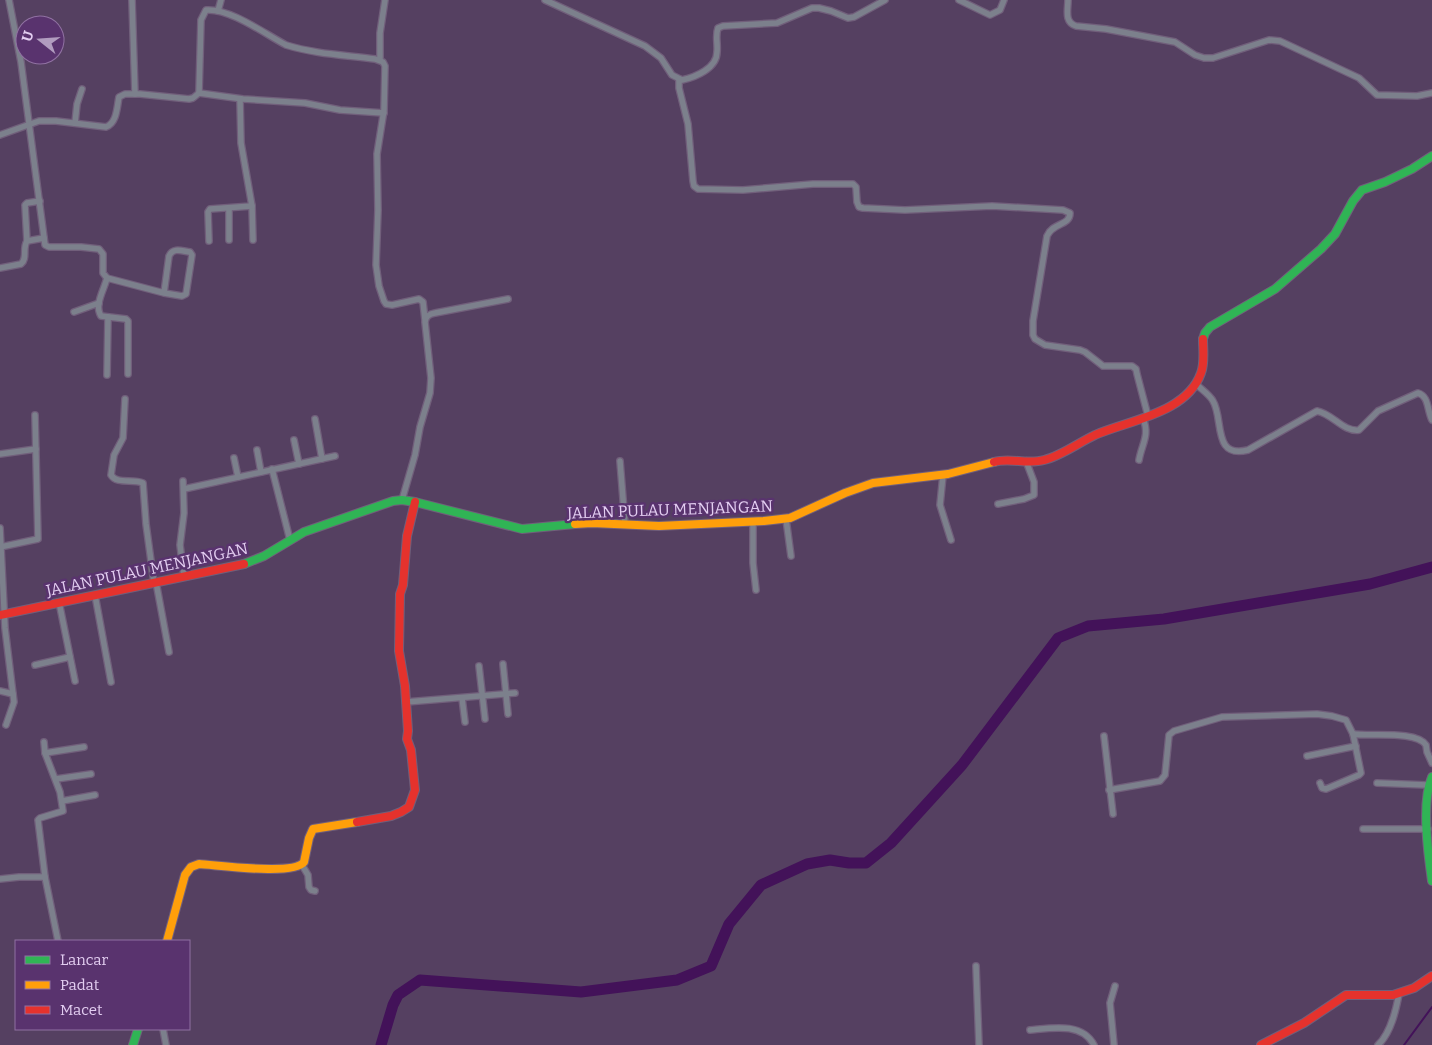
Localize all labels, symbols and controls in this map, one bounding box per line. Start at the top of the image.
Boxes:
north arrow [15,15,65,65]
text: U [18,28,38,44]
street label: JALAN PULAU MENJANGAN [566,496,774,523]
street label: JALAN PULAU MENJANGAN [43,539,250,600]
legend [15,940,190,1030]
text: Lancar [60,951,108,969]
text: Padat [60,976,100,994]
text: Macet [60,1001,103,1019]

